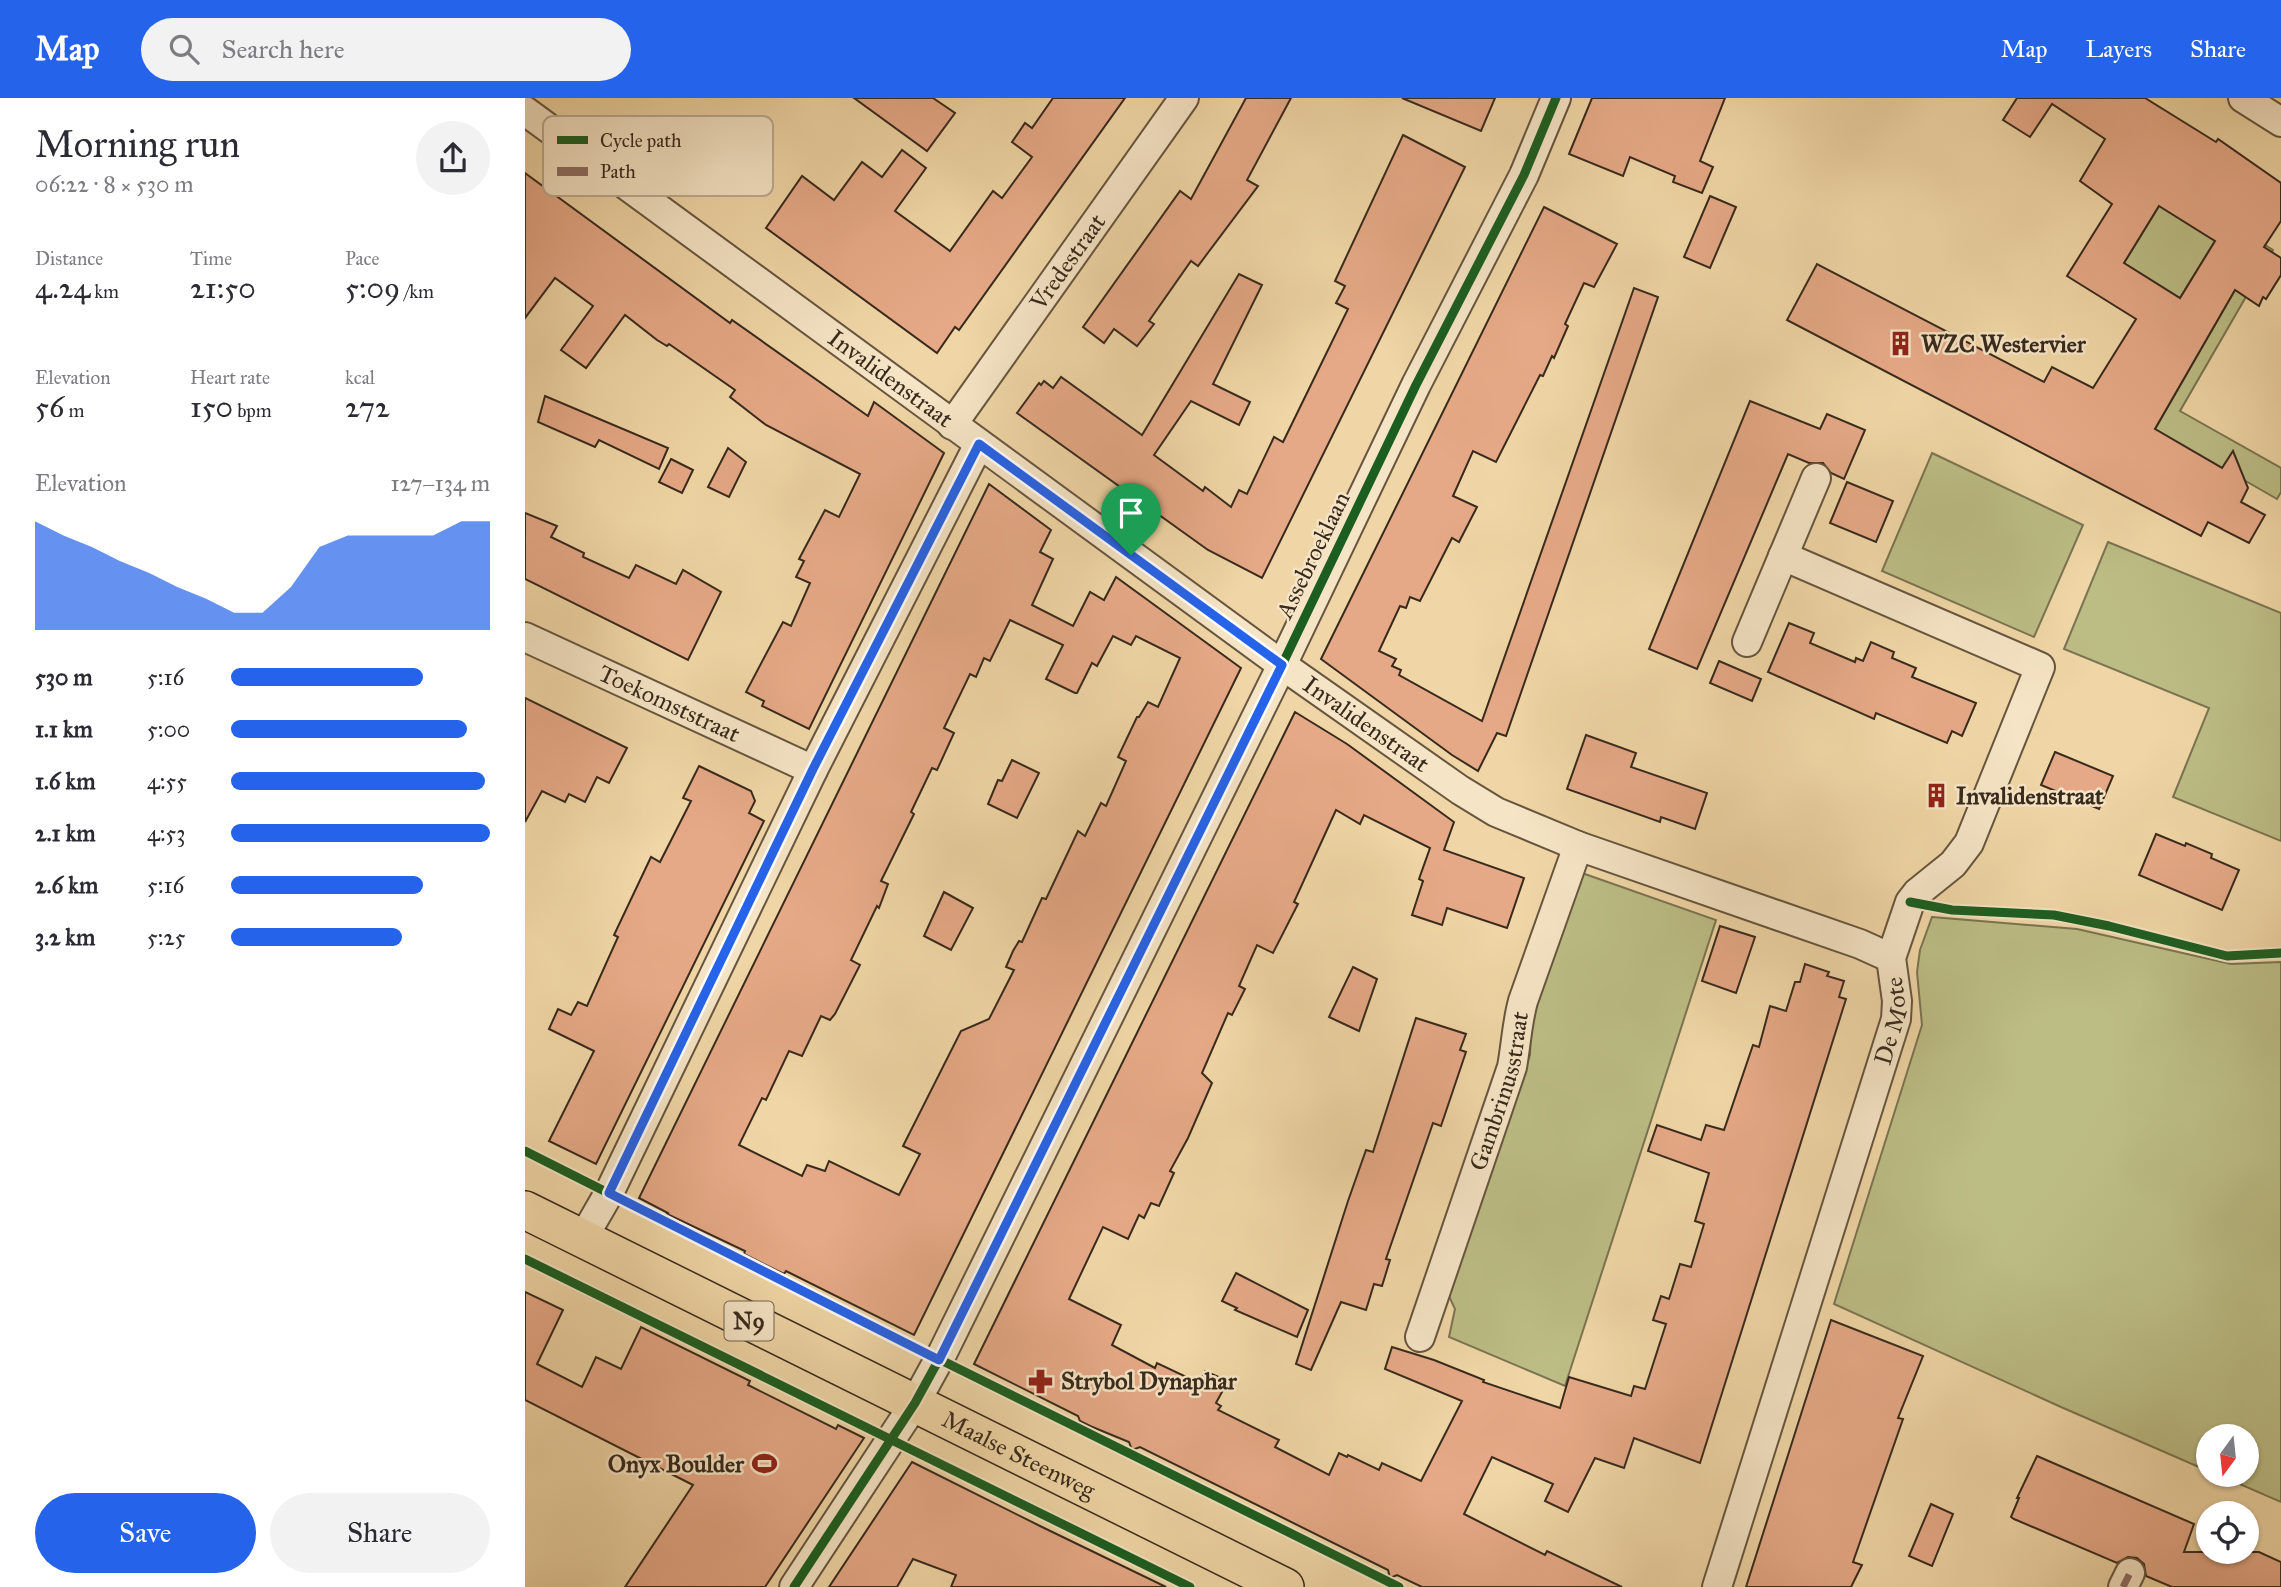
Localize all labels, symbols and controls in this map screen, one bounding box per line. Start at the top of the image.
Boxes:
search box [141,18,631,81]
text: Map [35,29,99,69]
icon: search [165,30,203,68]
text: Search here [221,33,345,65]
text: Map [2001,34,2048,64]
text: Layers [2086,34,2152,64]
text: Share [2190,34,2246,64]
legend [543,116,773,196]
text: Morning run [35,121,240,167]
button: share [416,121,490,195]
text: Cycle path [600,129,682,152]
text: Path [600,160,636,183]
text: 06:22 · 8 × 530 m [35,170,194,198]
street label: Vredestraat [1023,208,1112,317]
text: Distance [35,247,103,270]
text: Time [190,247,232,270]
text: Pace [345,247,379,270]
text: 4.24 [35,270,90,306]
text: 21:50 [190,270,256,306]
text: 5:09 [345,270,400,306]
text: km [90,280,119,303]
text: /km [400,280,434,303]
street label: Invalidenstraat [822,323,959,435]
place label: WZC Westervier [1921,329,2087,359]
building icon: WZC Westervier [1887,330,1915,358]
text: Elevation [35,366,110,389]
text: Heart rate [190,366,270,389]
text: kcal [345,366,375,389]
text: 56 [35,389,64,425]
text: 150 [190,389,233,425]
text: 272 [345,389,390,425]
text: m [64,399,84,422]
text: bpm [233,399,272,422]
text: Elevation [35,469,126,497]
text: 127–134 m [390,469,490,497]
pin [1101,483,1161,555]
street label: Assebroeklaan [1269,487,1357,624]
icon: arrive [1112,494,1150,532]
street label: Toekomststraat [594,658,745,749]
text: 530 m [35,663,93,691]
text: 5:16 [147,663,184,691]
street label: Invalidenstraat [1297,669,1436,779]
text: 1.1 km [35,715,93,743]
text: 5:00 [147,715,190,743]
text: 1.6 km [35,767,96,795]
text: 4:55 [147,767,187,795]
place label: Invalidenstraat [1956,781,2104,811]
building icon: Invalidenstraat [1922,782,1950,810]
text: 2.1 km [35,819,96,847]
text: 4:53 [147,819,186,847]
text: 2.6 km [35,871,98,899]
text: 5:16 [147,871,184,899]
text: 3.2 km [35,923,95,951]
text: 5:25 [147,923,185,951]
street label: De Mote [1868,975,1914,1069]
street label: Gambrinusstraat [1463,1008,1535,1174]
road number: N9 [725,1302,773,1340]
place label: Strybol Dynaphar [1061,1366,1238,1396]
pharmacy icon: Strybol Dynaphar [1027,1367,1055,1395]
street label: Maalse Steenweg [937,1404,1101,1506]
north arrow [2196,1424,2259,1488]
map controls [2196,1424,2259,1564]
place label: Onyx Boulder [608,1449,745,1479]
sports icon: Onyx Boulder [750,1450,778,1478]
button: Save [35,1493,256,1573]
button: Share [270,1493,490,1573]
button: locate [2196,1501,2259,1564]

